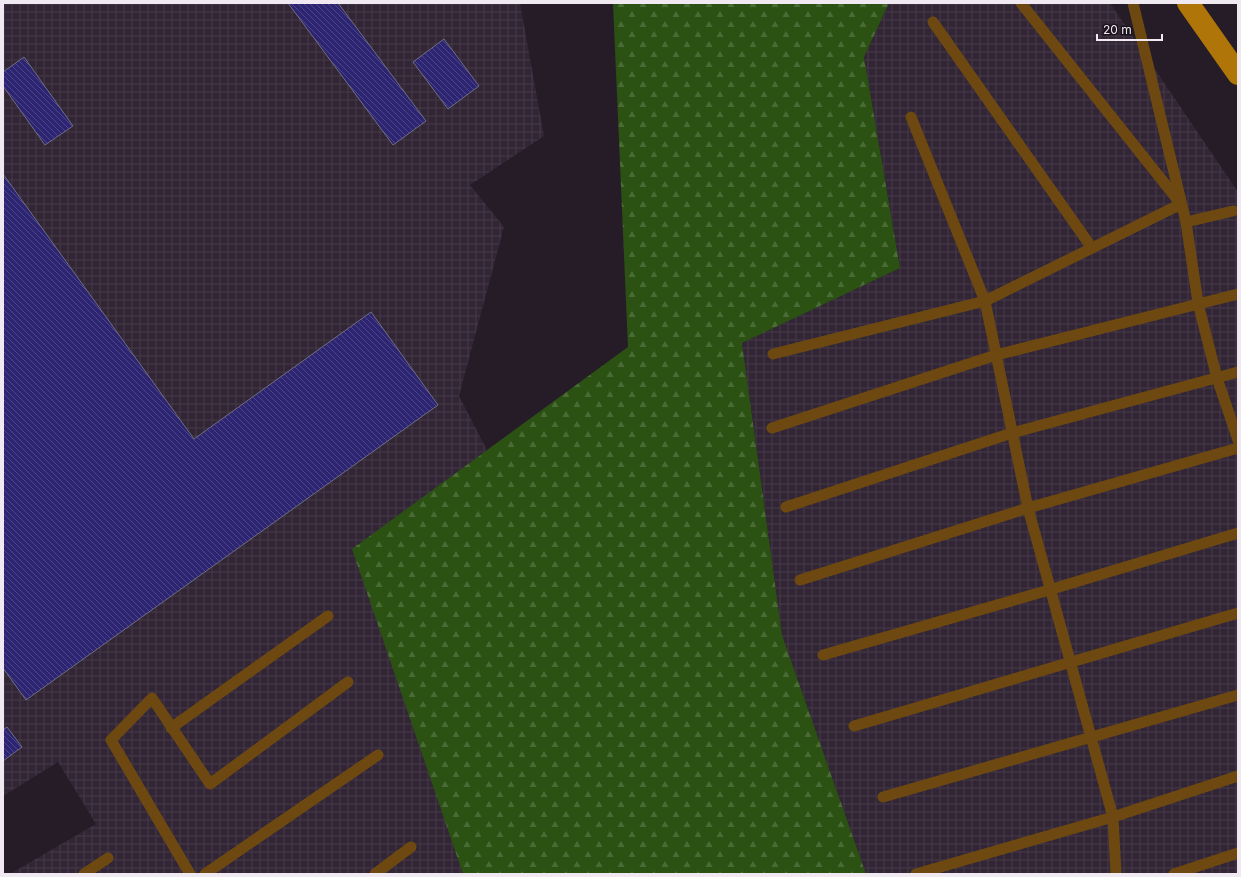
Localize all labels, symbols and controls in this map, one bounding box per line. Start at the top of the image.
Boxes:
scale bar [1097,16,1162,42]
text: 20 m [1103,22,1132,37]

